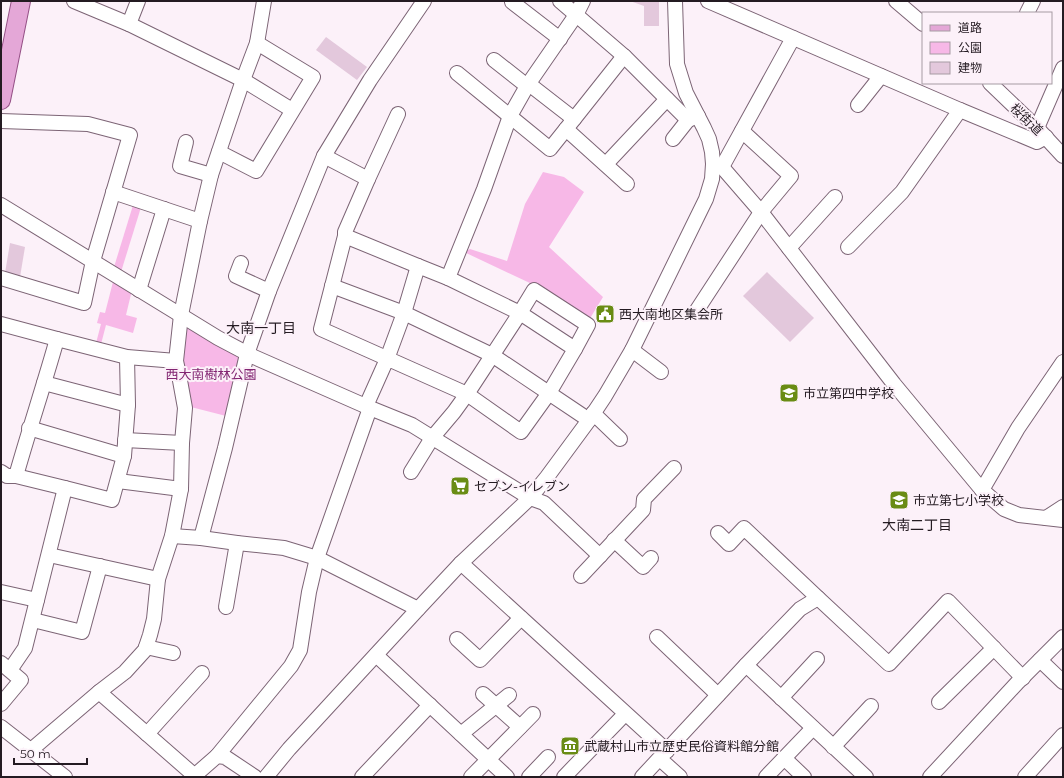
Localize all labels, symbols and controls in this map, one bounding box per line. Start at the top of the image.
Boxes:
legend [922,12,1052,84]
text: 道路 [958,20,982,35]
text: 公園 [958,40,982,55]
text: 建物 [958,60,982,75]
street label: 桜街道 [1007,100,1047,138]
public building icon: 西大南地区集会所 [594,303,616,325]
place label: 西大南地区集会所 [619,306,723,322]
district label: 大南一丁目 [226,319,296,337]
park label: 西大南樹林公園 [165,366,257,382]
school or university icon: 市立第四中学校 [778,382,800,404]
place label: 市立第四中学校 [803,385,894,401]
supermarket icon: セブン-イレブン [449,475,471,497]
place label: セブン-イレブン [474,478,570,494]
school or university icon: 市立第七小学校 [888,489,910,511]
place label: 市立第七小学校 [913,492,1004,508]
district label: 大南二丁目 [882,516,952,534]
museum icon: 武蔵村山市立歴史民俗資料館分館 [559,735,581,757]
place label: 武蔵村山市立歴史民俗資料館分館 [584,738,779,754]
scale bar [14,740,87,766]
text: 50 m [20,746,51,761]

